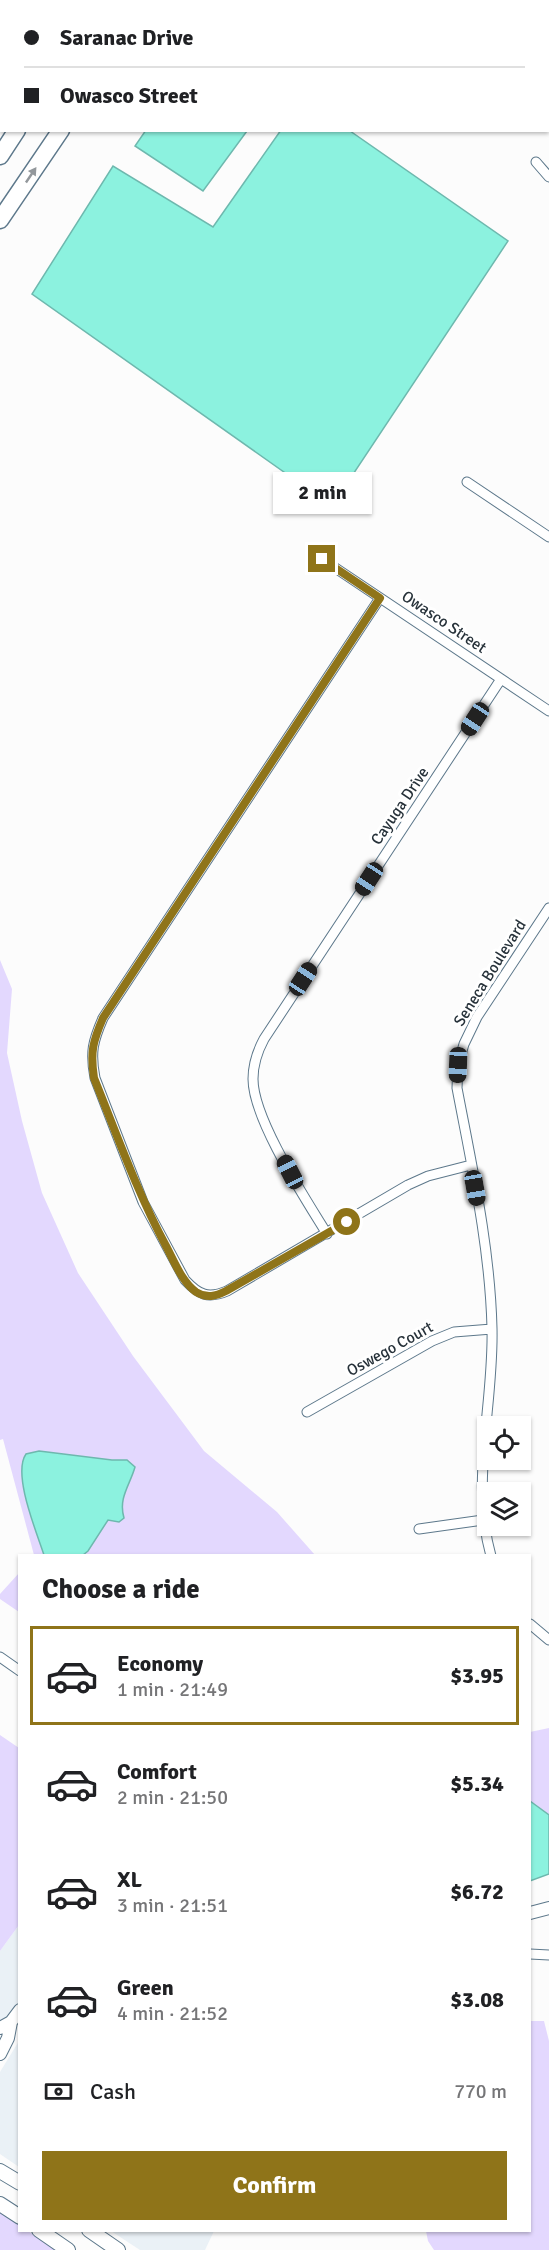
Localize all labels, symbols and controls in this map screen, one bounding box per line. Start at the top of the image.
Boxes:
text: Saranac Drive [60,24,193,51]
text: Owasco Street [60,82,198,109]
one-way arrow [25,167,36,183]
callout: 2 min [272,472,372,514]
text: 2 min [298,480,347,505]
route end [308,545,335,572]
street label: Owasco Street [398,586,491,658]
car [458,699,492,739]
street label: Cayuga Drive [367,763,433,849]
car [352,859,386,899]
street label: Seneca Boulevard [449,916,531,1030]
car [286,959,320,999]
car [448,1047,468,1083]
car [274,1152,306,1192]
car [463,1169,487,1207]
route start [333,1208,360,1235]
street label: Oswego Court [343,1317,437,1381]
map controls [477,1416,531,1536]
button: locate [477,1416,531,1470]
button: layers [477,1482,531,1536]
text: Choose a ride [42,1573,200,1606]
icon: car [45,1649,99,1703]
text: Economy [117,1650,203,1677]
text: $3.95 [450,1662,504,1689]
text: 1 min · 21:49 [117,1677,228,1702]
icon: car [45,1757,99,1811]
text: Comfort [117,1758,197,1785]
text: $5.34 [450,1770,504,1797]
text: 2 min · 21:50 [117,1785,228,1810]
icon: car [45,1865,99,1919]
text: XL [117,1866,142,1893]
text: $6.72 [450,1878,504,1905]
text: 3 min · 21:51 [117,1893,228,1918]
icon: car [45,1973,99,2027]
text: Green [117,1974,174,2001]
text: $3.08 [450,1986,504,2013]
text: 4 min · 21:52 [117,2001,228,2026]
icon: cash [42,2075,75,2108]
text: Cash [90,2078,136,2105]
text: 770 m [454,2079,507,2104]
button: Confirm [42,2151,507,2220]

